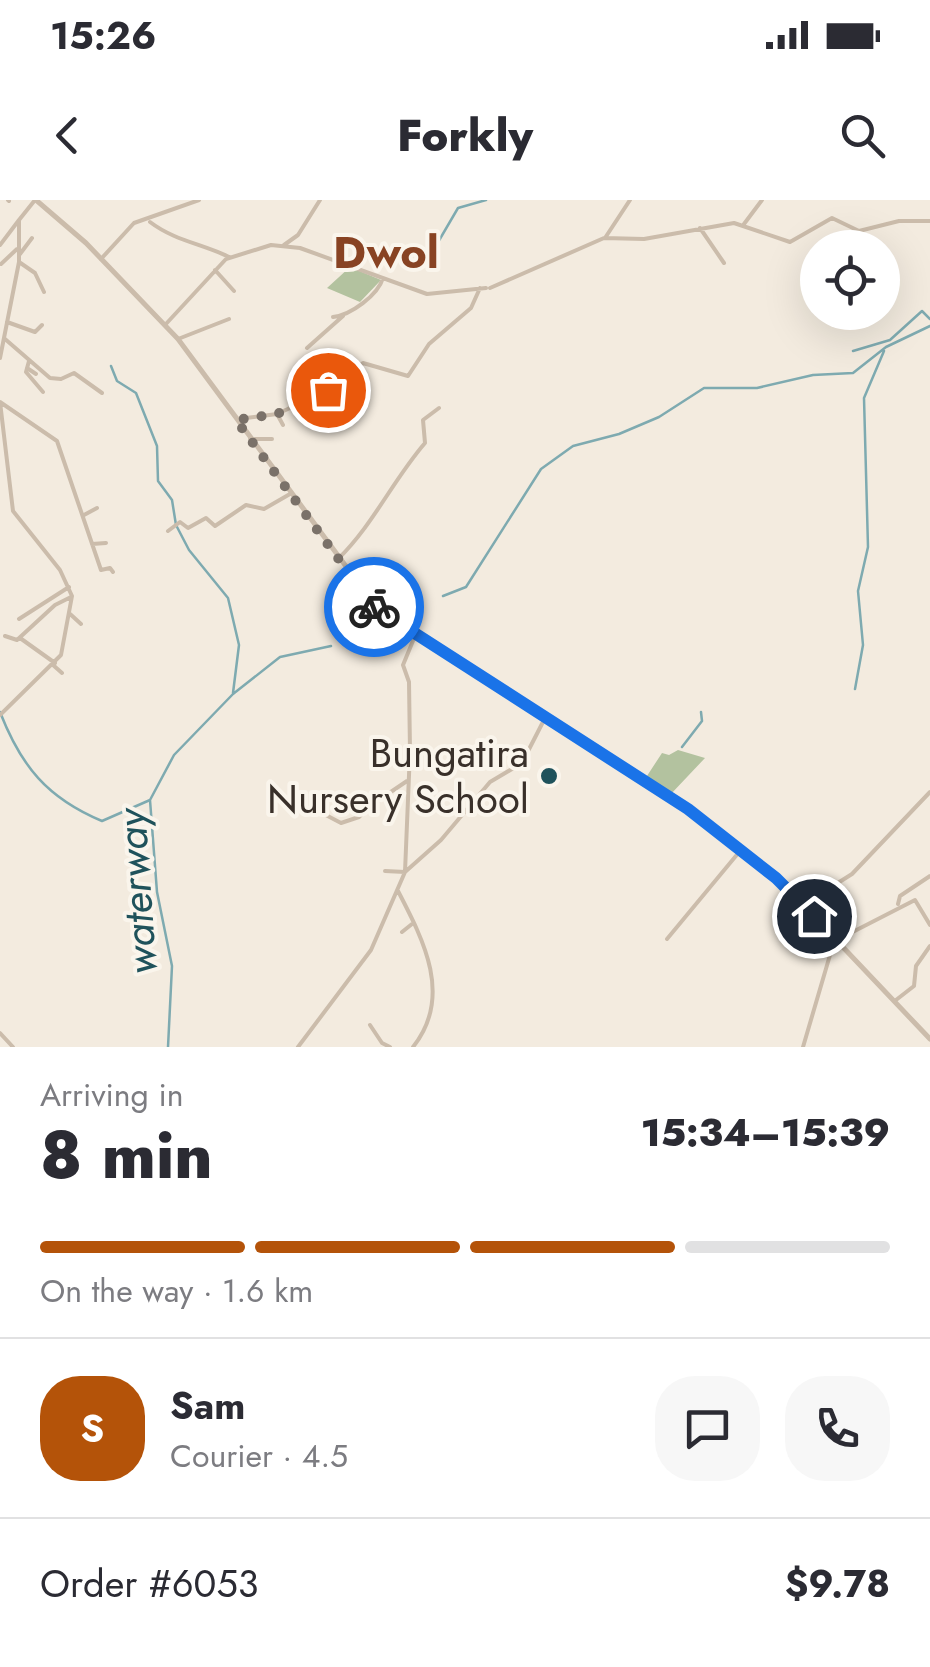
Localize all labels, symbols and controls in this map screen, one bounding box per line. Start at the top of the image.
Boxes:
text: 15:26 [50,8,156,63]
text: Forkly [397,103,533,168]
icon: back [40,108,95,163]
icon: search [835,108,890,163]
district label: Dwol [333,220,439,285]
map controls [800,230,900,330]
button: locate [800,230,900,330]
pin [286,348,371,433]
icon: bag [301,363,356,418]
courier [324,557,424,657]
icon: bike [347,580,402,635]
place label: Bungatira Nursery School [267,724,529,828]
marker: Bungatira Nursery School [538,765,560,787]
water label: waterway [100,804,173,977]
pin [772,874,857,959]
icon: home [787,889,842,944]
text: Arriving in [40,1072,184,1118]
text: 15:34–15:39 [641,1105,890,1160]
text: 8 min [40,1108,213,1202]
text: On the way · 1.6 km [40,1268,313,1314]
button: chat [655,1376,760,1481]
button: phone [785,1376,890,1481]
text: Sam [170,1378,245,1433]
text: S [81,1401,104,1456]
text: Courier · 4.5 [170,1433,348,1479]
text: Order #6053 [40,1556,259,1611]
text: $9.78 [785,1556,890,1611]

